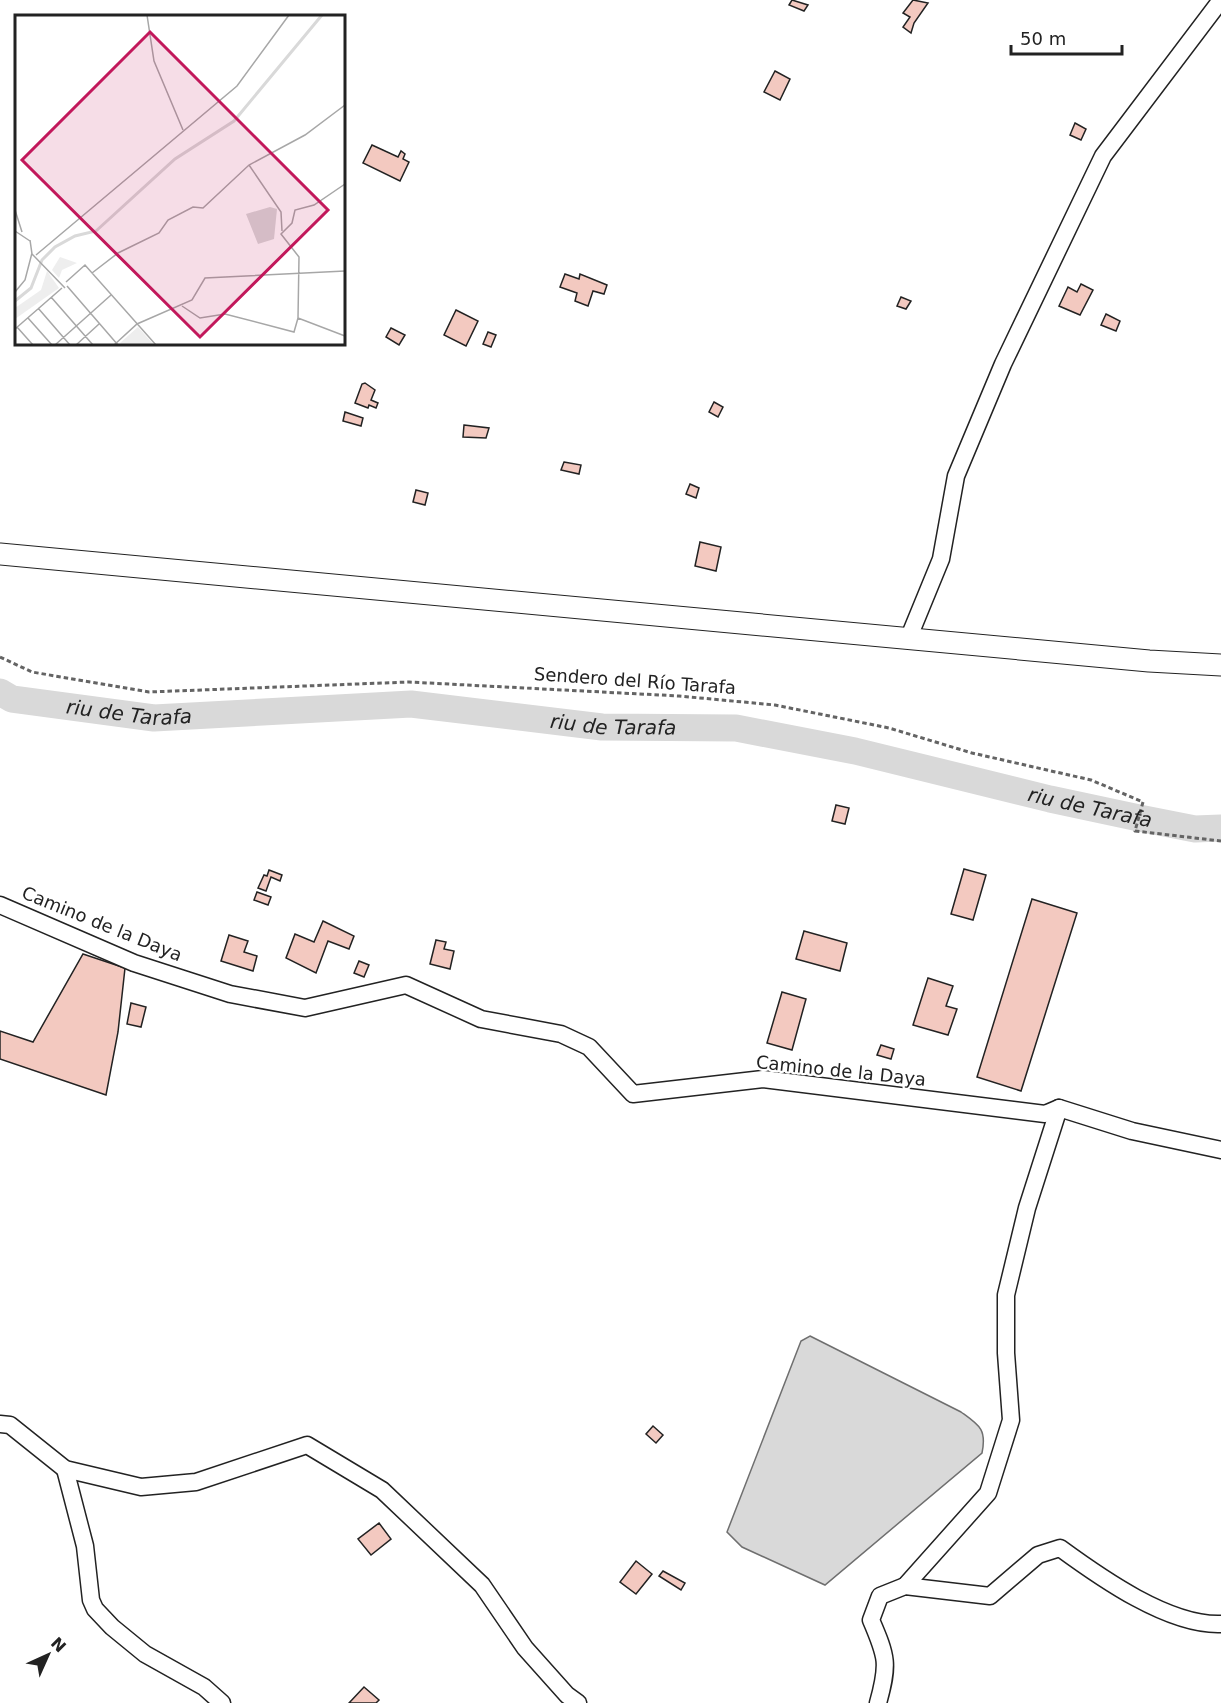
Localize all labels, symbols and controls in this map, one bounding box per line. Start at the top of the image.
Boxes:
inset map [15,15,345,345]
scale bar [1011,18,1122,56]
text: 50 m [1020,28,1066,49]
street label: Sendero del Río Tarafa [533,663,737,698]
water label: riu de Tarafa [65,694,193,730]
water label: riu de Tarafa [549,709,676,740]
water label: riu de Tarafa [1026,782,1154,832]
street label: Camino de la Daya [19,882,185,965]
street label: Camino de la Daya [755,1051,927,1090]
north arrow [18,1625,78,1685]
text: N [47,1633,70,1656]

